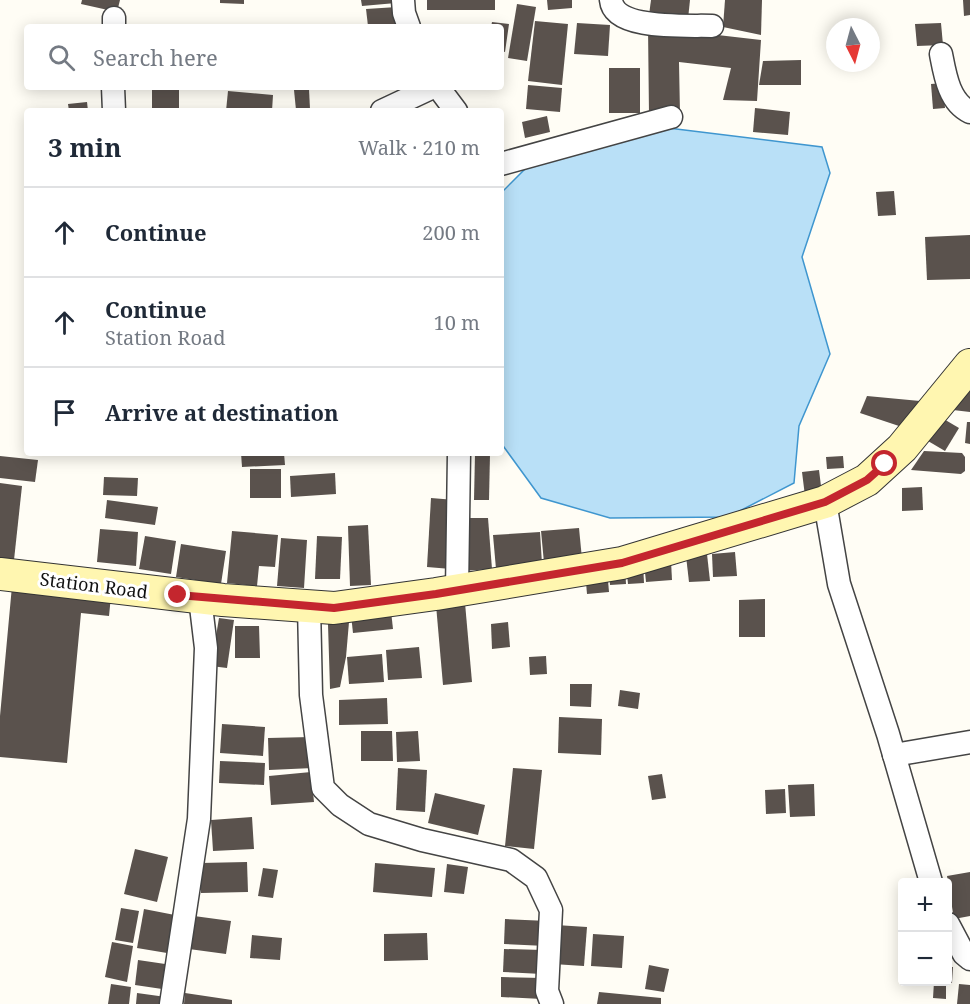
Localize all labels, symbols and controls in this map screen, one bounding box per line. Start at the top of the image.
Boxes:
north arrow [826,18,880,72]
search box [24,24,504,90]
icon: search [45,41,78,74]
text: Search here [93,42,218,72]
text: 3 min [48,129,122,165]
text: Walk · 210 m [358,134,480,161]
icon: ahead [48,216,81,249]
text: Continue [105,217,207,247]
text: 200 m [422,219,480,246]
text: Continue [105,294,207,324]
icon: ahead [48,306,81,339]
text: 10 m [434,309,480,336]
text: Station Road [105,324,225,351]
icon: arrive [48,396,81,429]
text: Arrive at destination [105,397,339,427]
route start [871,450,897,476]
street label: Station Road [39,566,149,604]
route end [164,581,190,607]
map controls [898,878,952,986]
button: + [898,878,952,932]
button: − [898,932,952,986]

